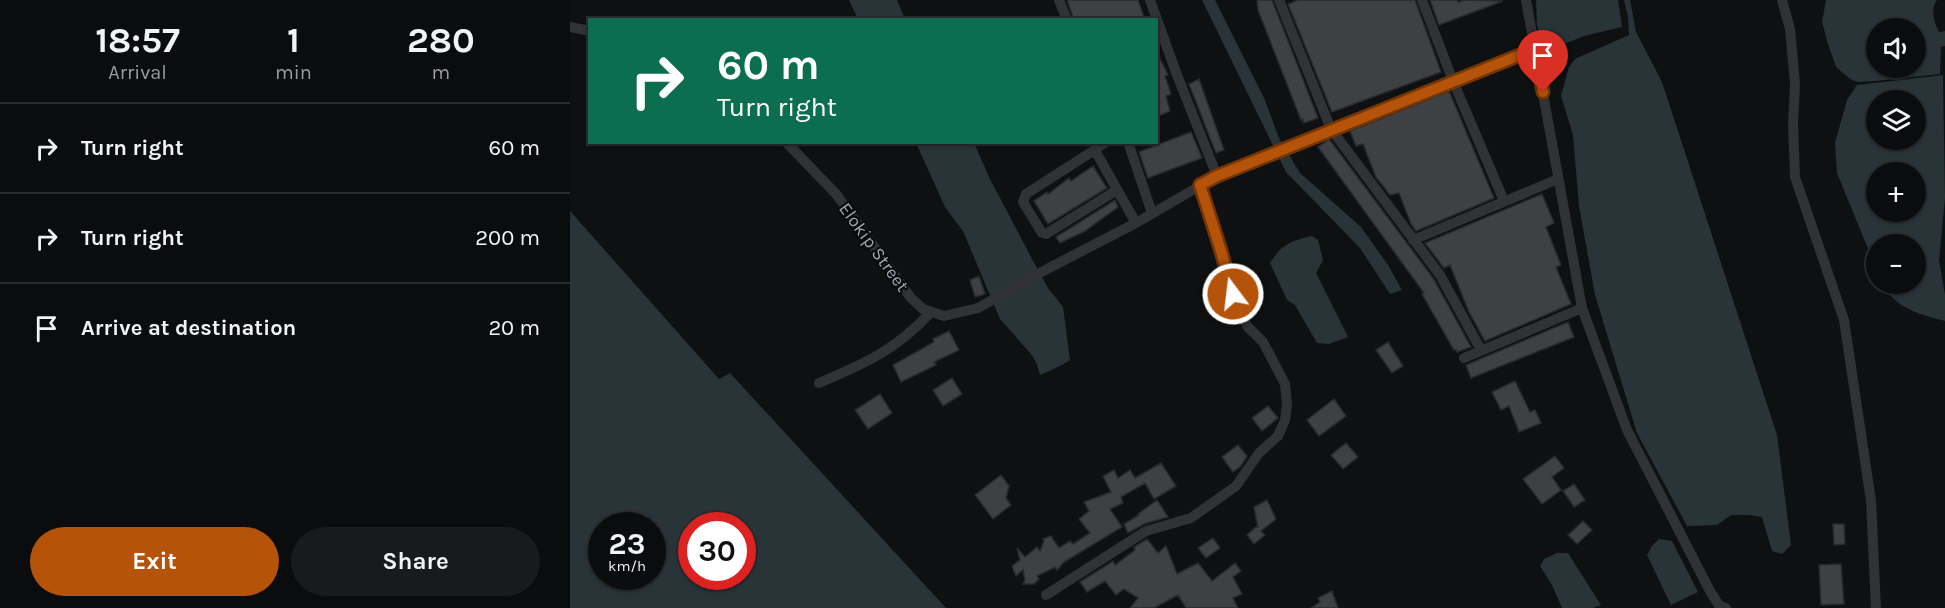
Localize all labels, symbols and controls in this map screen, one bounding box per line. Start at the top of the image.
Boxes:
map controls [1866,18,1926,294]
button: sound [1866,18,1926,78]
text: 18:57 [95,19,180,61]
text: 1 [287,19,300,61]
text: 280 [407,19,475,61]
pin [1517,30,1568,92]
icon: arrive [1526,39,1559,72]
text: 60 m [717,40,820,90]
icon: right [618,42,696,120]
text: Arrival [108,61,167,84]
text: min [275,61,312,84]
text: m [432,61,450,84]
button: layers [1866,90,1926,150]
text: Turn right [717,91,837,123]
icon: right [30,132,63,165]
text: Turn right [81,135,184,161]
text: 60 m [489,135,540,161]
button: + [1866,162,1926,222]
street label: Elokip Street [834,198,914,296]
icon: right [30,222,63,255]
text: Turn right [81,225,184,251]
text: 200 m [475,225,540,251]
button: − [1866,234,1926,294]
position arrow [1201,262,1265,326]
icon: arrive [30,312,63,345]
text: Arrive at destination [81,315,296,341]
text: 20 m [488,315,540,341]
speed limit sign: 30 [678,512,756,590]
text: 23 [609,526,645,562]
button: Exit [30,527,279,596]
button: Share [291,527,540,596]
text: km/h [608,557,646,575]

